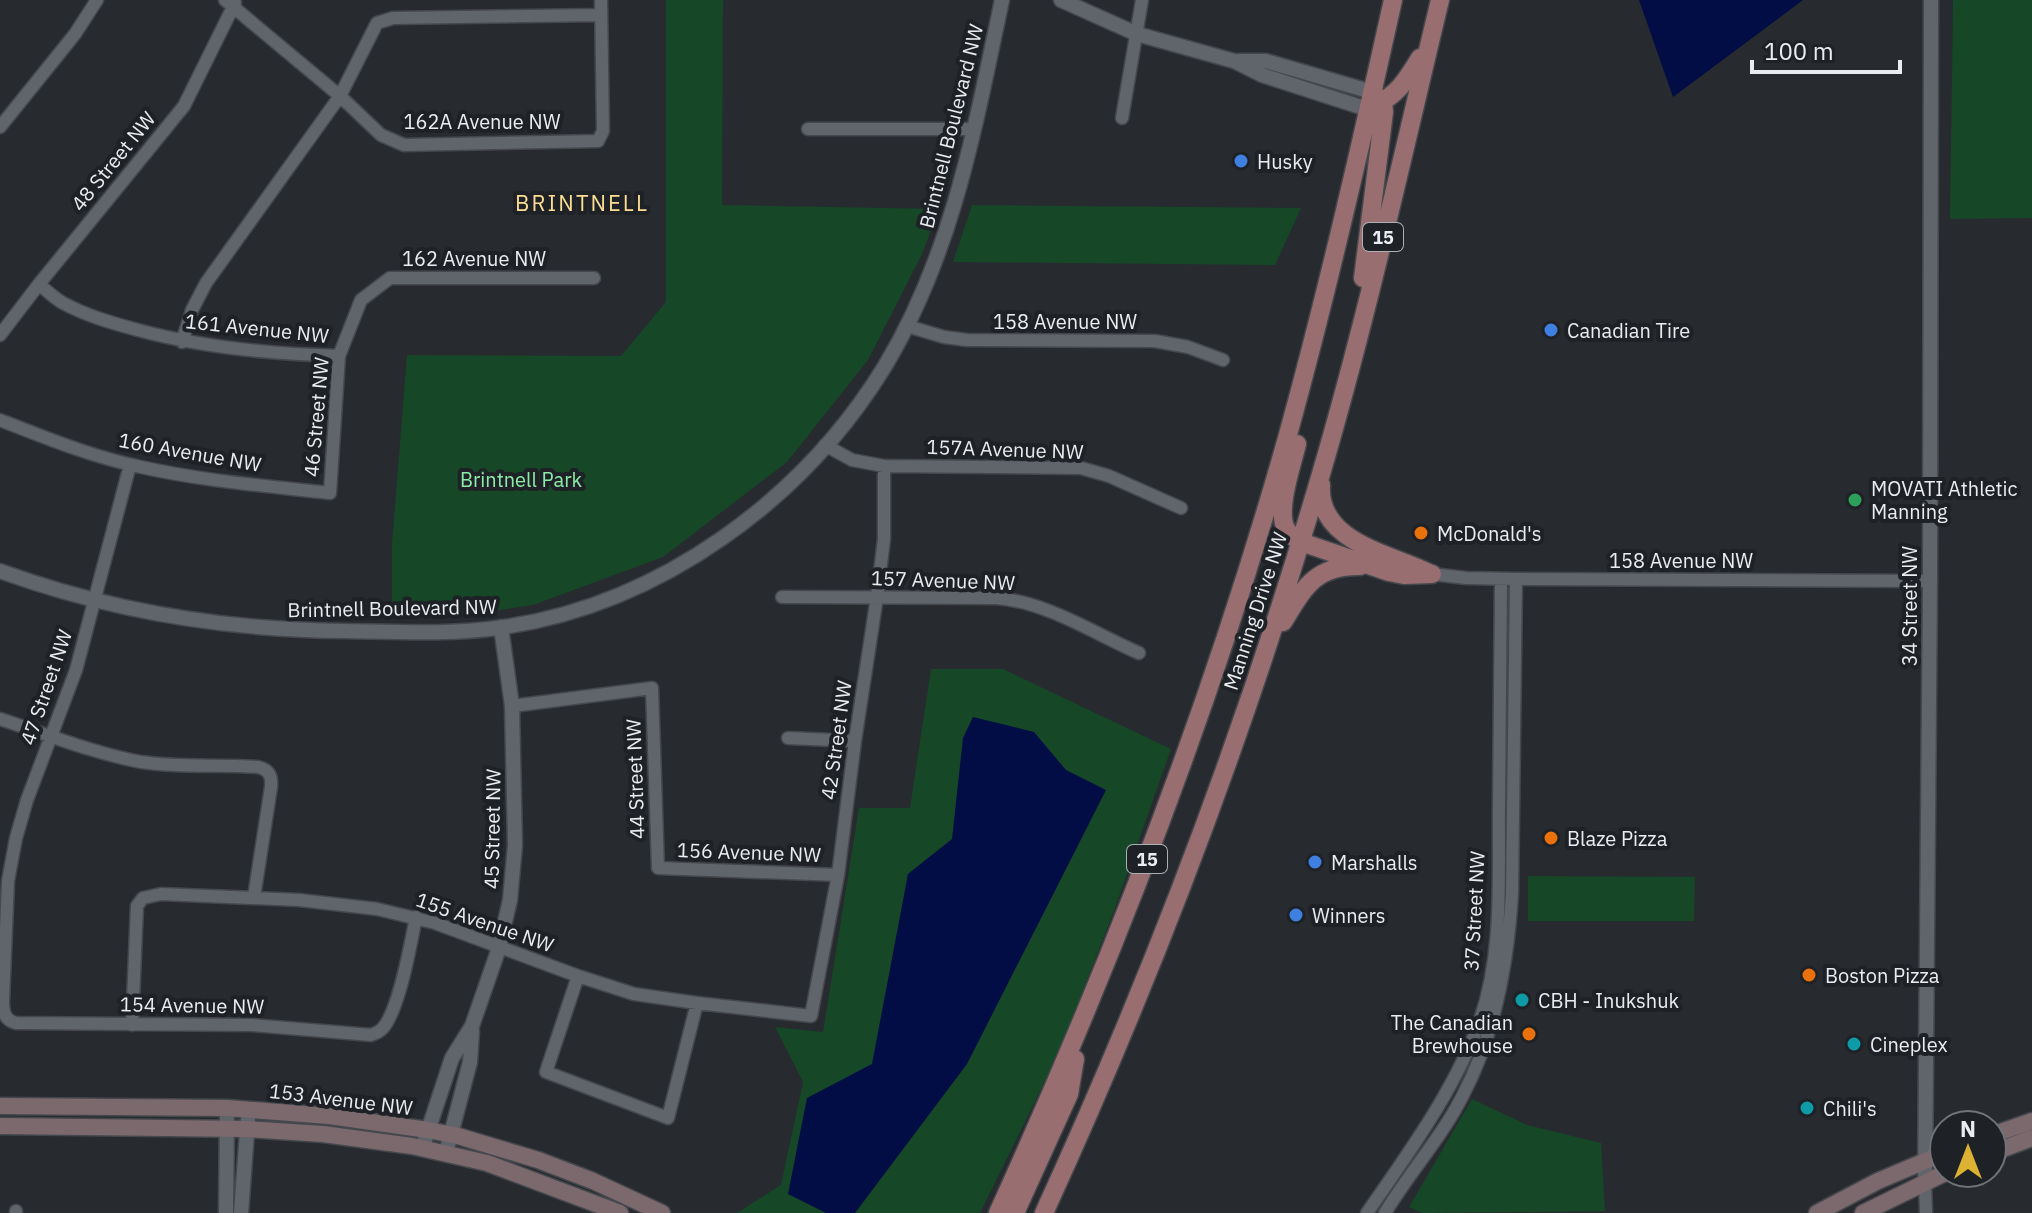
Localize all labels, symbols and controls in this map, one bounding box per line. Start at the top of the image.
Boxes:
street label: Brintnell Boulevard NW [913,21,989,231]
scale bar [1752,24,1900,74]
text: 100 m [1764,35,1834,67]
street label: 48 Street NW [65,106,161,216]
street label: 162A Avenue NW [404,108,561,135]
place label: Husky [1257,148,1313,175]
marker: Husky [1232,152,1250,170]
district label: BRINTNELL [515,188,649,217]
road number: 15 [1363,223,1403,251]
street label: 162 Avenue NW [402,245,546,272]
street label: 161 Avenue NW [184,307,330,349]
street label: 158 Avenue NW [993,308,1137,335]
place label: Canadian Tire [1567,317,1690,344]
marker: Canadian Tire [1542,321,1560,339]
street label: 46 Street NW [297,356,335,478]
street label: 160 Avenue NW [117,426,264,478]
street label: 157A Avenue NW [926,433,1084,465]
park label: Brintnell Park [460,466,583,493]
place label: MOVATI Athletic Manning [1871,475,2018,525]
marker: MOVATI Athletic Manning [1846,491,1864,509]
place label: McDonald's [1437,520,1542,547]
marker: McDonald's [1412,524,1430,542]
street label: Manning Drive NW [1217,528,1293,693]
street label: 34 Street NW [1896,546,1923,666]
street label: 158 Avenue NW [1609,547,1753,574]
street label: 157 Avenue NW [870,564,1016,596]
street label: Brintnell Boulevard NW [287,593,497,623]
street label: 47 Street NW [14,626,78,748]
street label: 42 Street NW [814,678,858,801]
street label: 44 Street NW [619,718,651,840]
street label: 45 Street NW [477,768,507,889]
place label: Blaze Pizza [1567,825,1668,852]
marker: Blaze Pizza [1542,829,1560,847]
street label: 156 Avenue NW [676,836,822,868]
road number: 15 [1127,845,1167,873]
place label: Marshalls [1331,849,1418,876]
street label: 37 Street NW [1457,850,1491,972]
marker: Marshalls [1306,853,1324,871]
street label: 155 Avenue NW [412,886,558,958]
place label: Winners [1312,902,1386,929]
marker: Winners [1287,906,1305,924]
place label: Boston Pizza [1825,962,1940,989]
marker: Boston Pizza [1800,966,1818,984]
place label: CBH - Inukshuk [1538,987,1680,1014]
street label: 154 Avenue NW [120,990,264,1020]
marker: CBH - Inukshuk [1513,991,1531,1009]
place label: The Canadian Brewhouse [1391,1009,1513,1059]
marker: The Canadian Brewhouse [1520,1025,1538,1043]
place label: Cineplex [1870,1031,1948,1058]
marker: Cineplex [1845,1035,1863,1053]
street label: 153 Avenue NW [268,1077,414,1121]
place label: Chili's [1823,1095,1877,1122]
marker: Chili's [1798,1099,1816,1117]
north arrow [1928,1109,2008,1189]
text: N [1960,1114,1976,1143]

